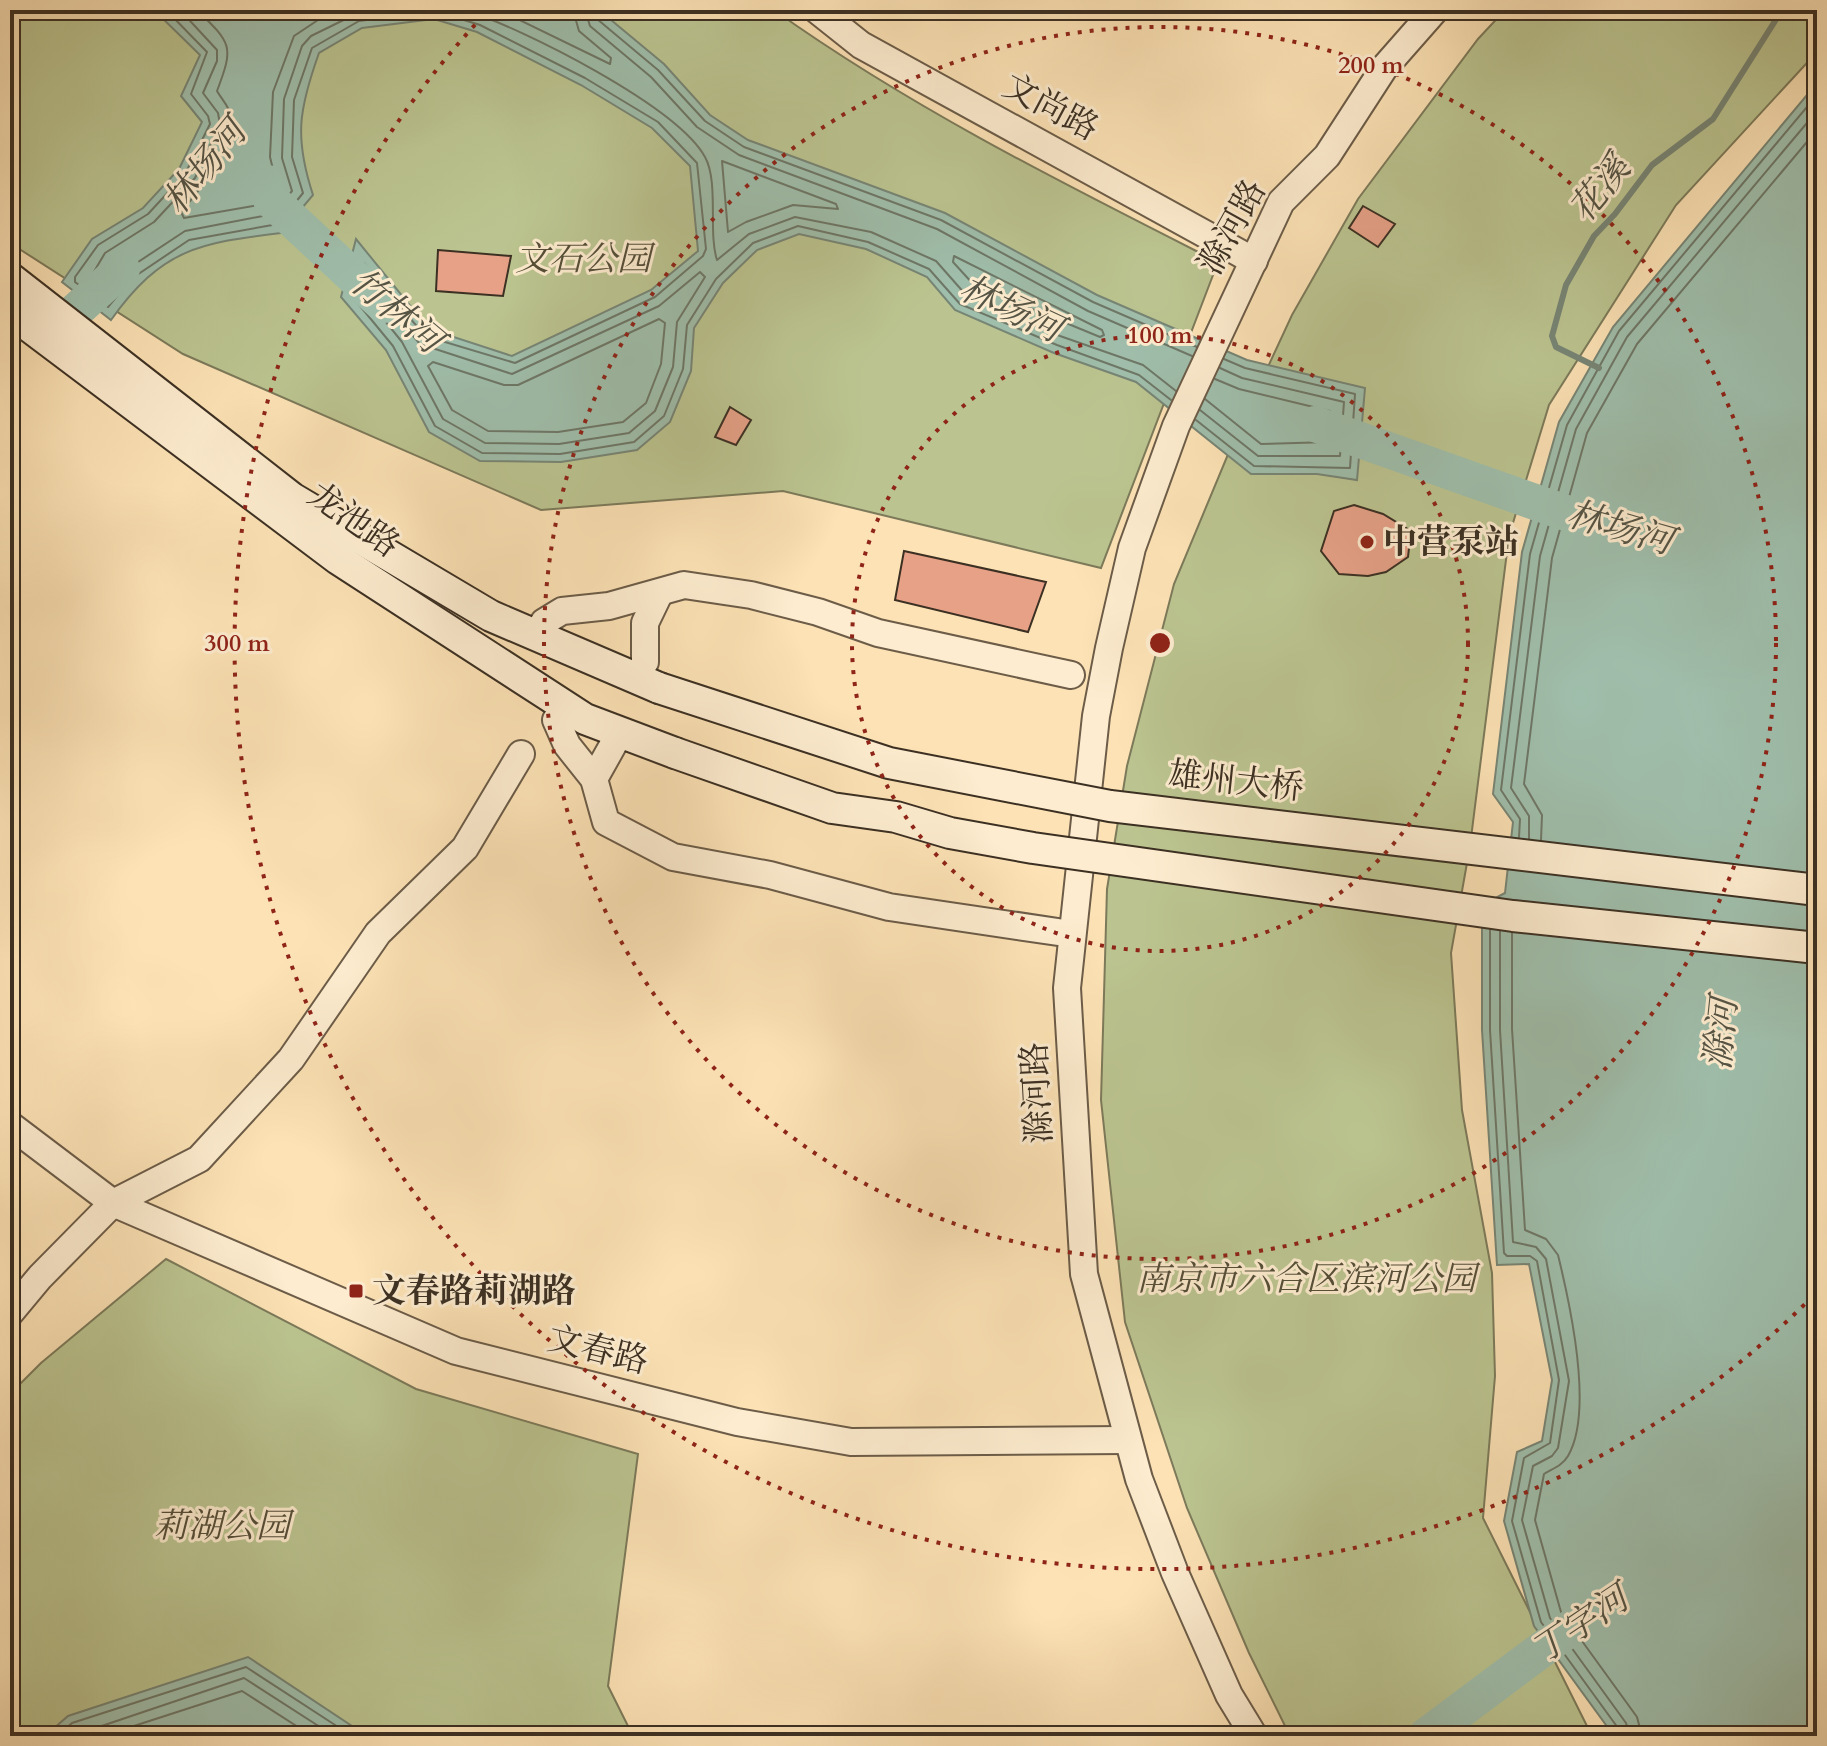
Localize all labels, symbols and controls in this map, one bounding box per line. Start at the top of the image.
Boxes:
text: 200 m [1338,49,1405,82]
street label: 文尚路 [995,63,1107,151]
water label: 林场河 [152,105,262,224]
water label: 花溪 [1558,143,1644,232]
street label: 滁河路 [1187,171,1277,283]
park label: 文石公园 [515,236,656,282]
water label: 竹林河 [339,258,458,368]
water label: 林场河 [952,264,1076,357]
text: 100 m [1127,319,1194,352]
street label: 龙池路 [299,472,409,568]
water label: 林场河 [1561,490,1684,568]
place label: 中营泵站 [1383,519,1519,565]
marker: 中营泵站 [1358,533,1376,551]
text: 300 m [204,627,271,660]
centre of rings [1146,629,1174,657]
street label: 雄州大桥 [1166,751,1306,811]
water label: 滁河 [1693,990,1750,1072]
street label: 滁河路 [1011,1041,1063,1145]
park label: 南京市六合区滨河公园 [1136,1256,1481,1302]
place label: 文春路莉湖路 [372,1268,576,1314]
marker: 文春路莉湖路 [347,1282,365,1300]
street label: 文春路 [543,1315,653,1385]
park label: 莉湖公园 [154,1503,295,1549]
water label: 丁字河 [1522,1571,1643,1676]

